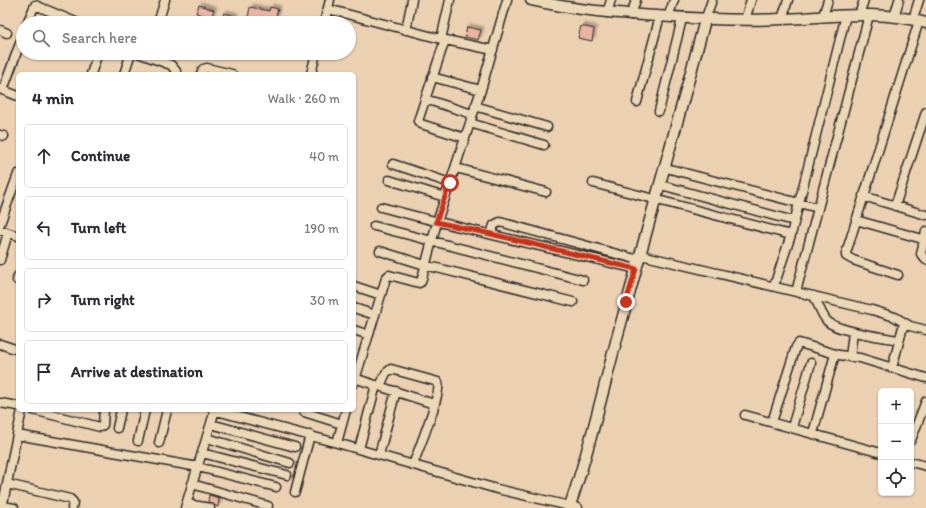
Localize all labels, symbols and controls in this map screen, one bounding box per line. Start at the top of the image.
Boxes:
search box [16,16,356,60]
icon: search [30,27,52,49]
text: Search here [62,29,137,47]
text: 4 min [32,88,74,108]
text: Walk · 260 m [268,91,340,106]
icon: ahead [33,145,55,167]
text: Continue [71,147,130,165]
text: 40 m [309,149,339,164]
route start [441,174,459,192]
icon: left [33,217,55,239]
text: Turn left [71,219,126,237]
text: 190 m [304,221,339,236]
icon: right [33,289,55,311]
text: Turn right [71,291,135,309]
text: 30 m [310,293,339,308]
route end [617,293,635,311]
icon: arrive [33,361,55,383]
text: Arrive at destination [71,363,203,381]
map controls [878,388,914,496]
button: + [878,388,914,424]
button: − [878,424,914,460]
button: locate [878,460,914,496]

